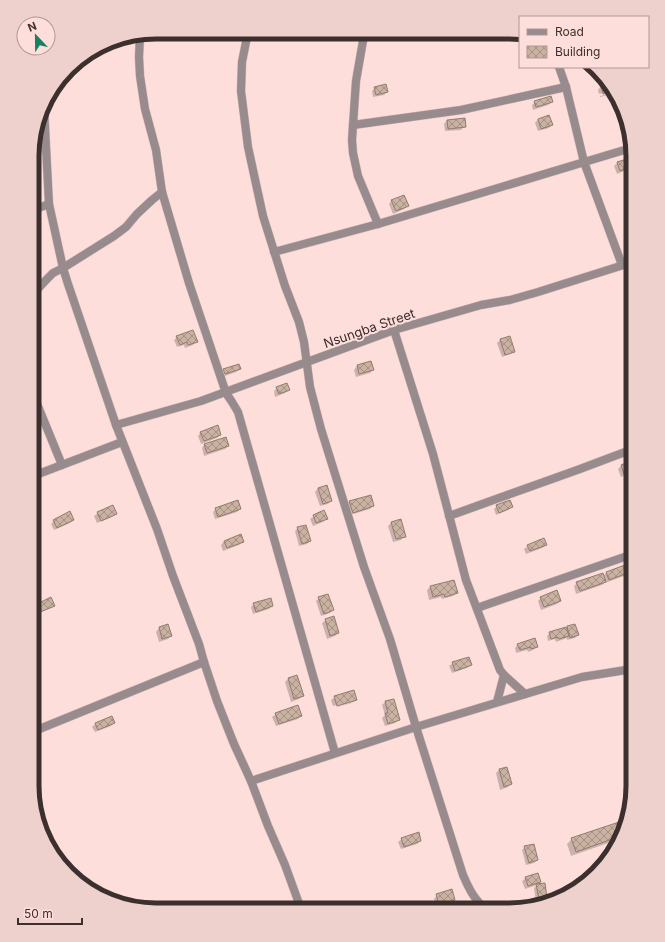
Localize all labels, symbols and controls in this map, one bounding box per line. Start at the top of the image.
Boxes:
north arrow [16,16,56,56]
legend [519,16,649,68]
text: N [26,19,39,35]
text: Road [555,24,584,39]
text: Building [555,44,600,59]
street label: Nsungba Street [321,305,417,351]
scale bar [18,900,82,926]
text: 50 m [24,906,53,921]

